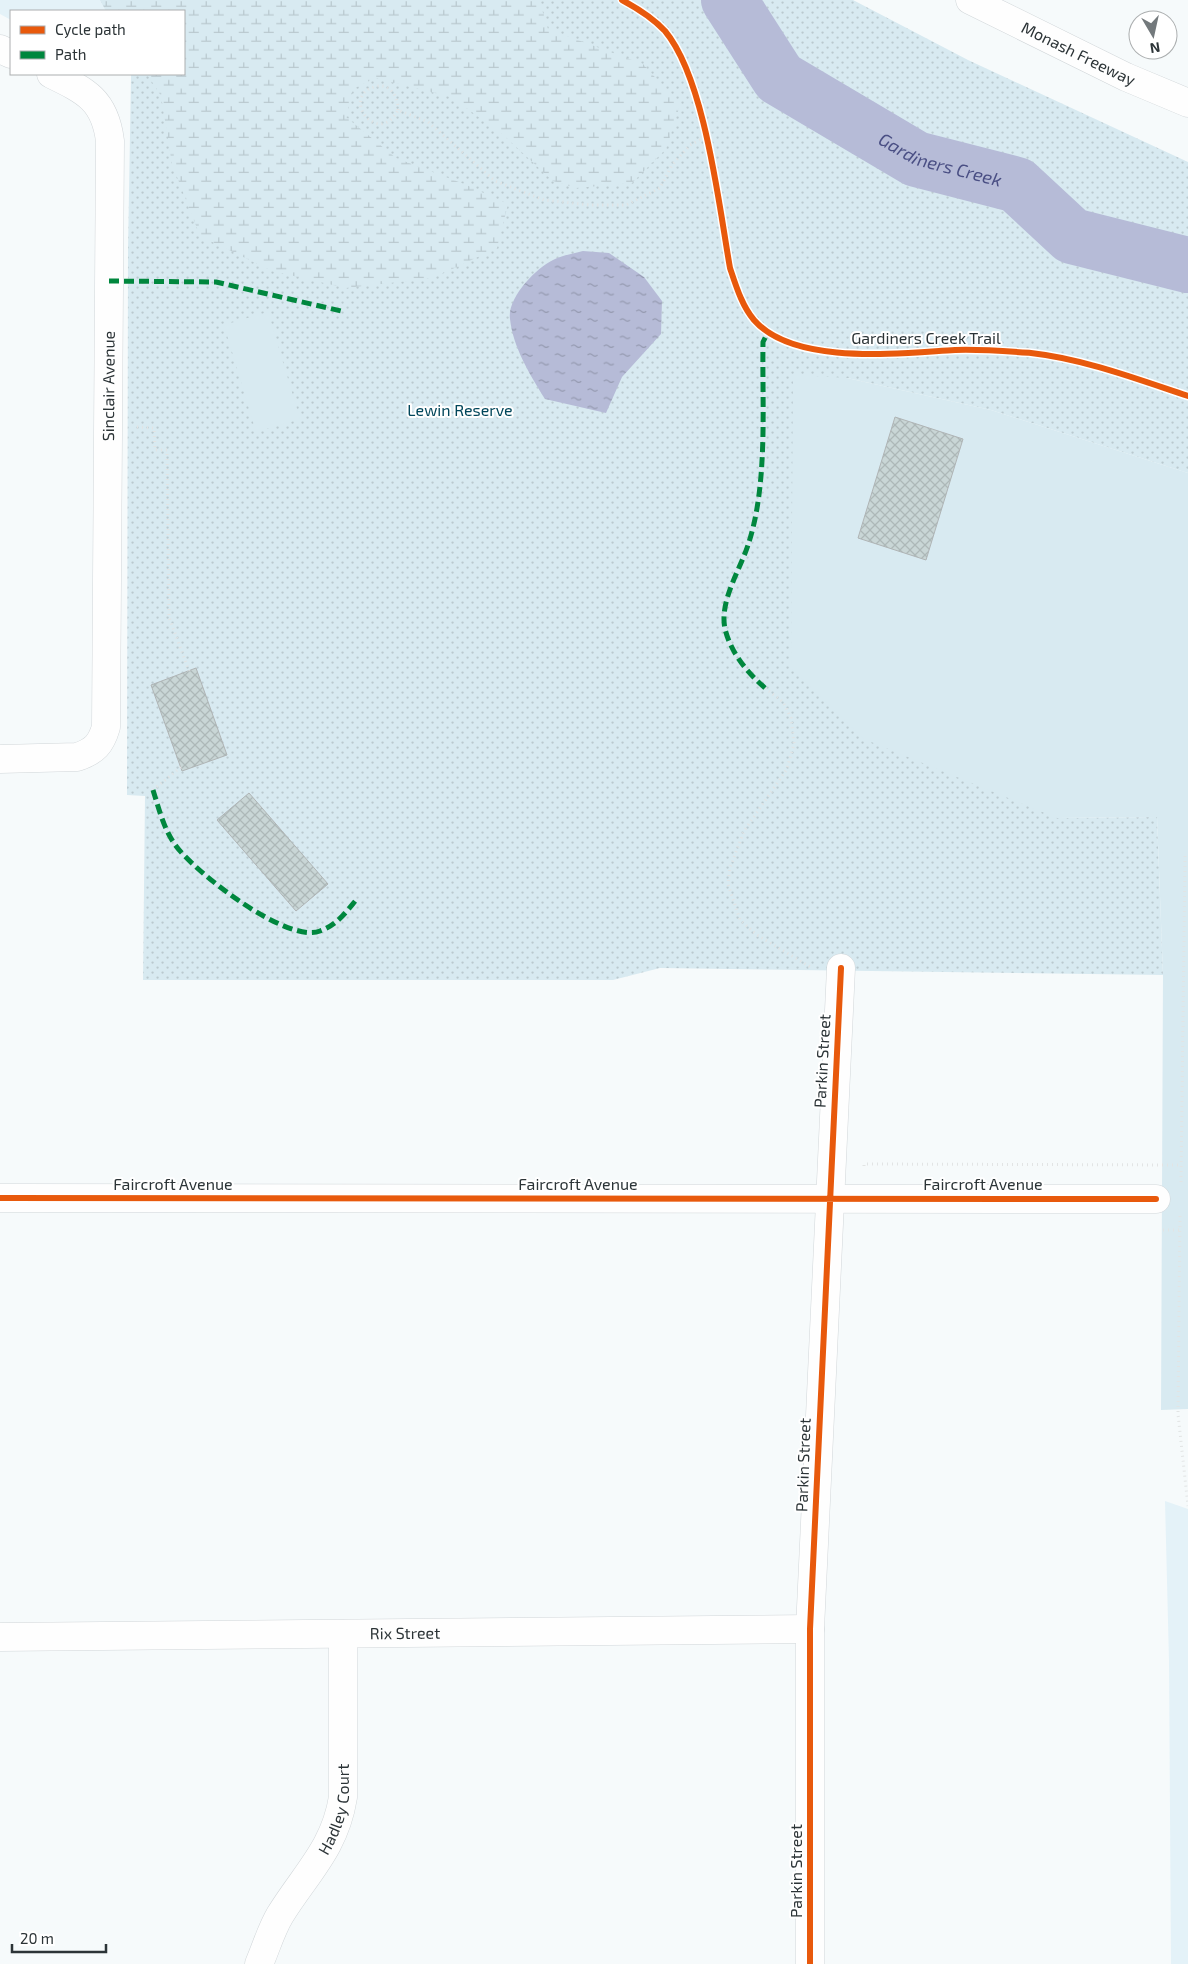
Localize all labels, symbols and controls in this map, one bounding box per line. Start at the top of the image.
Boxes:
legend [10,10,185,75]
north arrow [1128,10,1178,60]
street label: Monash Freeway [1019,17,1139,89]
text: Cycle path [55,20,126,38]
text: N [1149,39,1161,58]
text: Path [55,45,86,63]
water label: Gardiners Creek [875,127,1004,191]
street label: Gardiners Creek Trail [851,328,1001,347]
street label: Sinclair Avenue [98,331,118,441]
park label: Lewin Reserve [407,400,513,419]
street label: Parkin Street [810,1014,833,1108]
street label: Faircroft Avenue [113,1174,233,1193]
street label: Faircroft Avenue [518,1174,638,1193]
street label: Faircroft Avenue [923,1174,1043,1193]
street label: Parkin Street [791,1418,814,1512]
street label: Rix Street [370,1623,440,1642]
street label: Hadley Court [313,1764,352,1858]
street label: Parkin Street [786,1824,805,1918]
scale bar [12,1922,106,1954]
text: 20 m [20,1929,54,1947]

